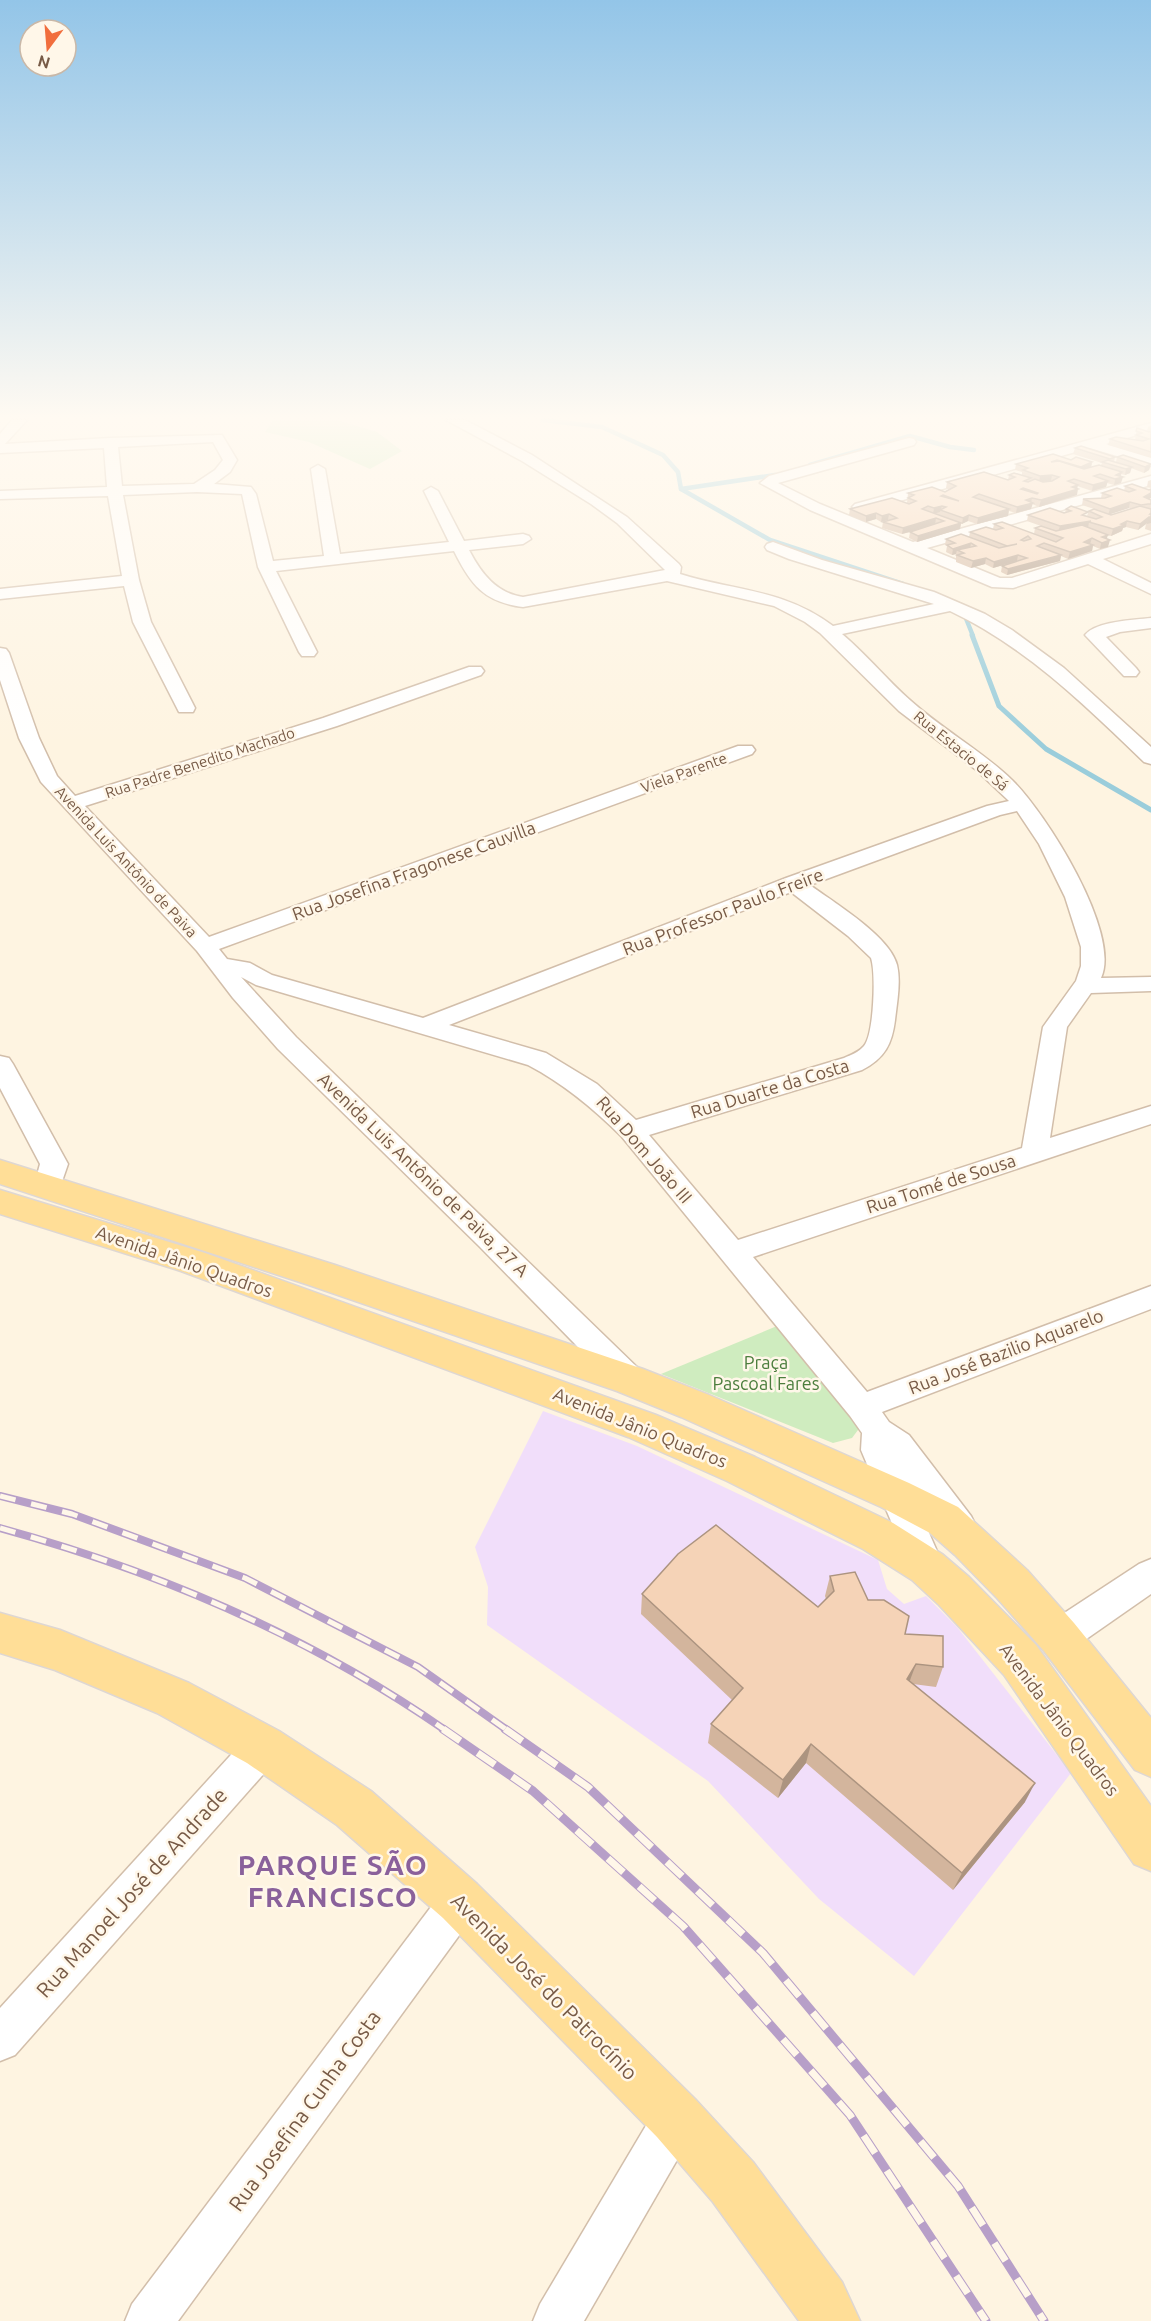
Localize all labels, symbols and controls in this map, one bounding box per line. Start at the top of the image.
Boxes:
north arrow [18,18,78,78]
text: N [36,52,52,73]
street label: Rua Estacio de Sá [911,707,1012,794]
street label: Rua Padre Benedito Machado [103,724,297,801]
street label: Viela Parente [639,749,729,796]
street label: Avenida Luis Antônio de Paiva [52,783,201,941]
street label: Rua Josefina Fragonese Cauvilla [289,817,538,923]
street label: Rua Professor Paulo Freire [619,864,826,959]
street label: Rua Duarte da Costa [688,1054,851,1122]
street label: Avenida Luis Antônio de Paiva, 27 A [314,1068,533,1281]
street label: Rua Dom João III [593,1092,697,1207]
street label: Rua Tomé de Sousa [863,1149,1018,1217]
street label: Avenida Jânio Quadros [93,1221,275,1302]
street label: Rua José Bazilio Aquarelo [905,1305,1106,1397]
park label: Praça Pascoal Fares [712,1352,820,1393]
street label: Avenida Jânio Quadros [550,1383,730,1472]
street label: Avenida Jânio Quadros [995,1639,1124,1800]
street label: Rua Manoel José de Andrade [31,1783,232,2002]
district label: PARQUE SÃO FRANCISCO [238,1849,428,1912]
street label: Avenida José do Patrocínio [447,1888,643,2084]
street label: Rua Josefina Cunha Costa [223,2005,385,2215]

